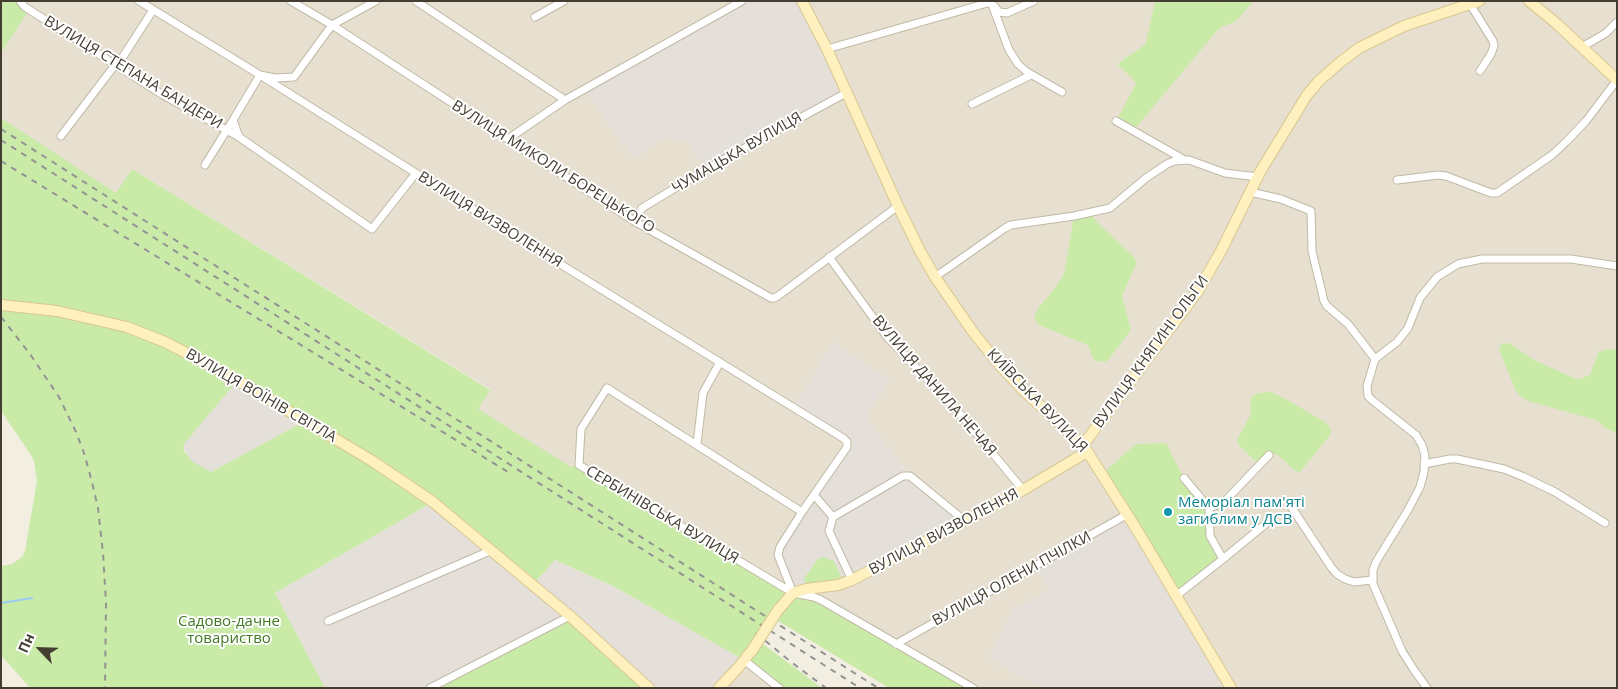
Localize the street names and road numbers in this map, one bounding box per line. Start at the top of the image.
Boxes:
street label: ВУЛИЦЯ СТЕПАНА БАНДЕРИ [41,13,225,133]
street label: ВУЛИЦЯ МИКОЛИ БОРЕЦЬКОГО [448,97,658,237]
street label: ЧУМАЦЬКА ВУЛИЦЯ [669,108,805,198]
street label: ВУЛИЦЯ ВИЗВОЛЕННЯ [414,168,566,272]
street label: ВУЛИЦЯ КНЯГИНІ ОЛЬГИ [1090,272,1212,432]
street label: ВУЛИЦЯ ДАНИЛА НЕЧАЯ [868,312,1000,460]
street label: ВУЛИЦЯ ВОЇНІВ СВІТЛА [182,345,340,447]
street label: КИЇВСЬКА ВУЛИЦЯ [983,345,1091,457]
street label: СЕРБИНІВСЬКА ВУЛИЦЯ [582,462,742,568]
street label: ВУЛИЦЯ ВИЗВОЛЕННЯ [866,485,1022,579]
street label: ВУЛИЦЯ ОЛЕНИ ПЧІЛКИ [929,528,1095,630]

